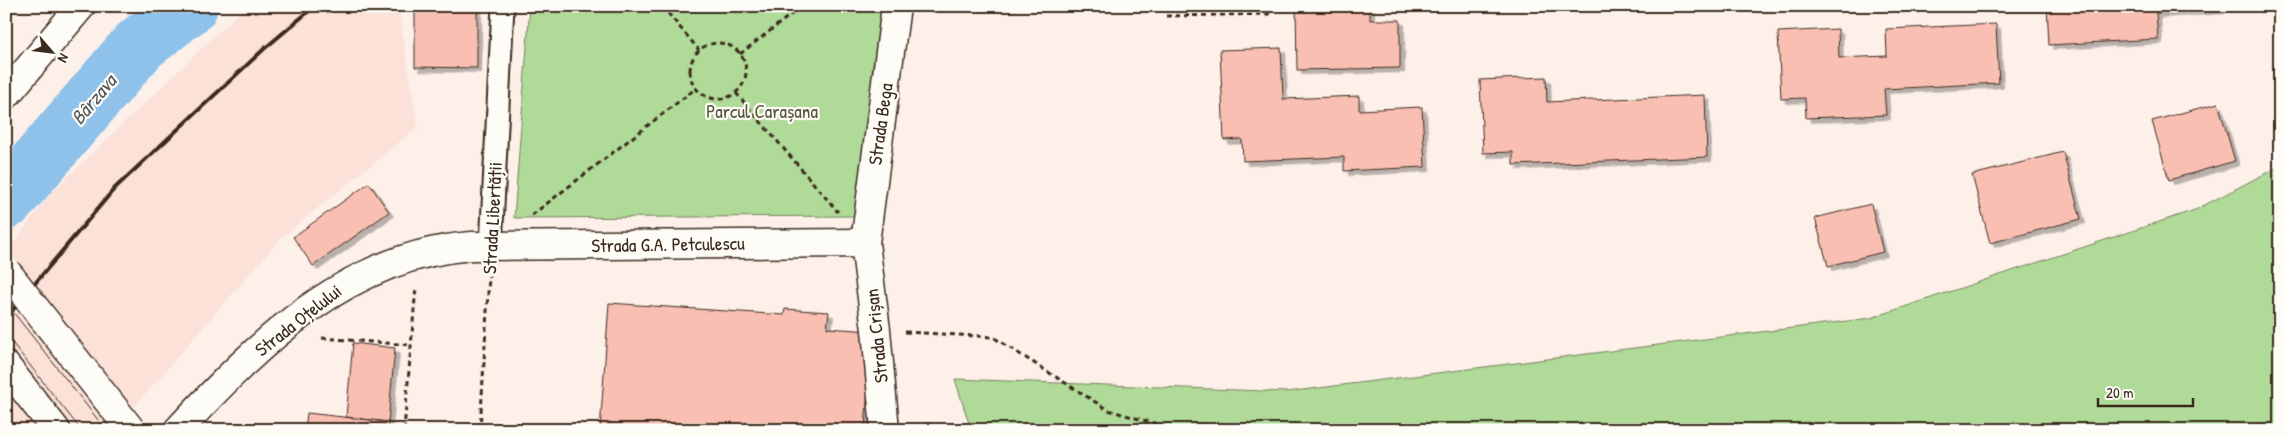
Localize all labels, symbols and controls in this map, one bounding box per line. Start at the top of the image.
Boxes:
north arrow [28,28,78,78]
text: N [54,51,74,67]
water label: Bârzava [64,66,123,130]
street label: Strada Bega [861,81,899,167]
park label: Parcul Carașana [706,98,818,124]
street label: Strada Libertății [476,161,508,275]
street label: Strada G.A. Petculescu [591,230,745,258]
street label: Strada Oțelului [249,278,347,362]
street label: Strada Crișan [858,288,894,384]
scale bar [2098,376,2194,408]
text: 20 m [2106,382,2133,403]

